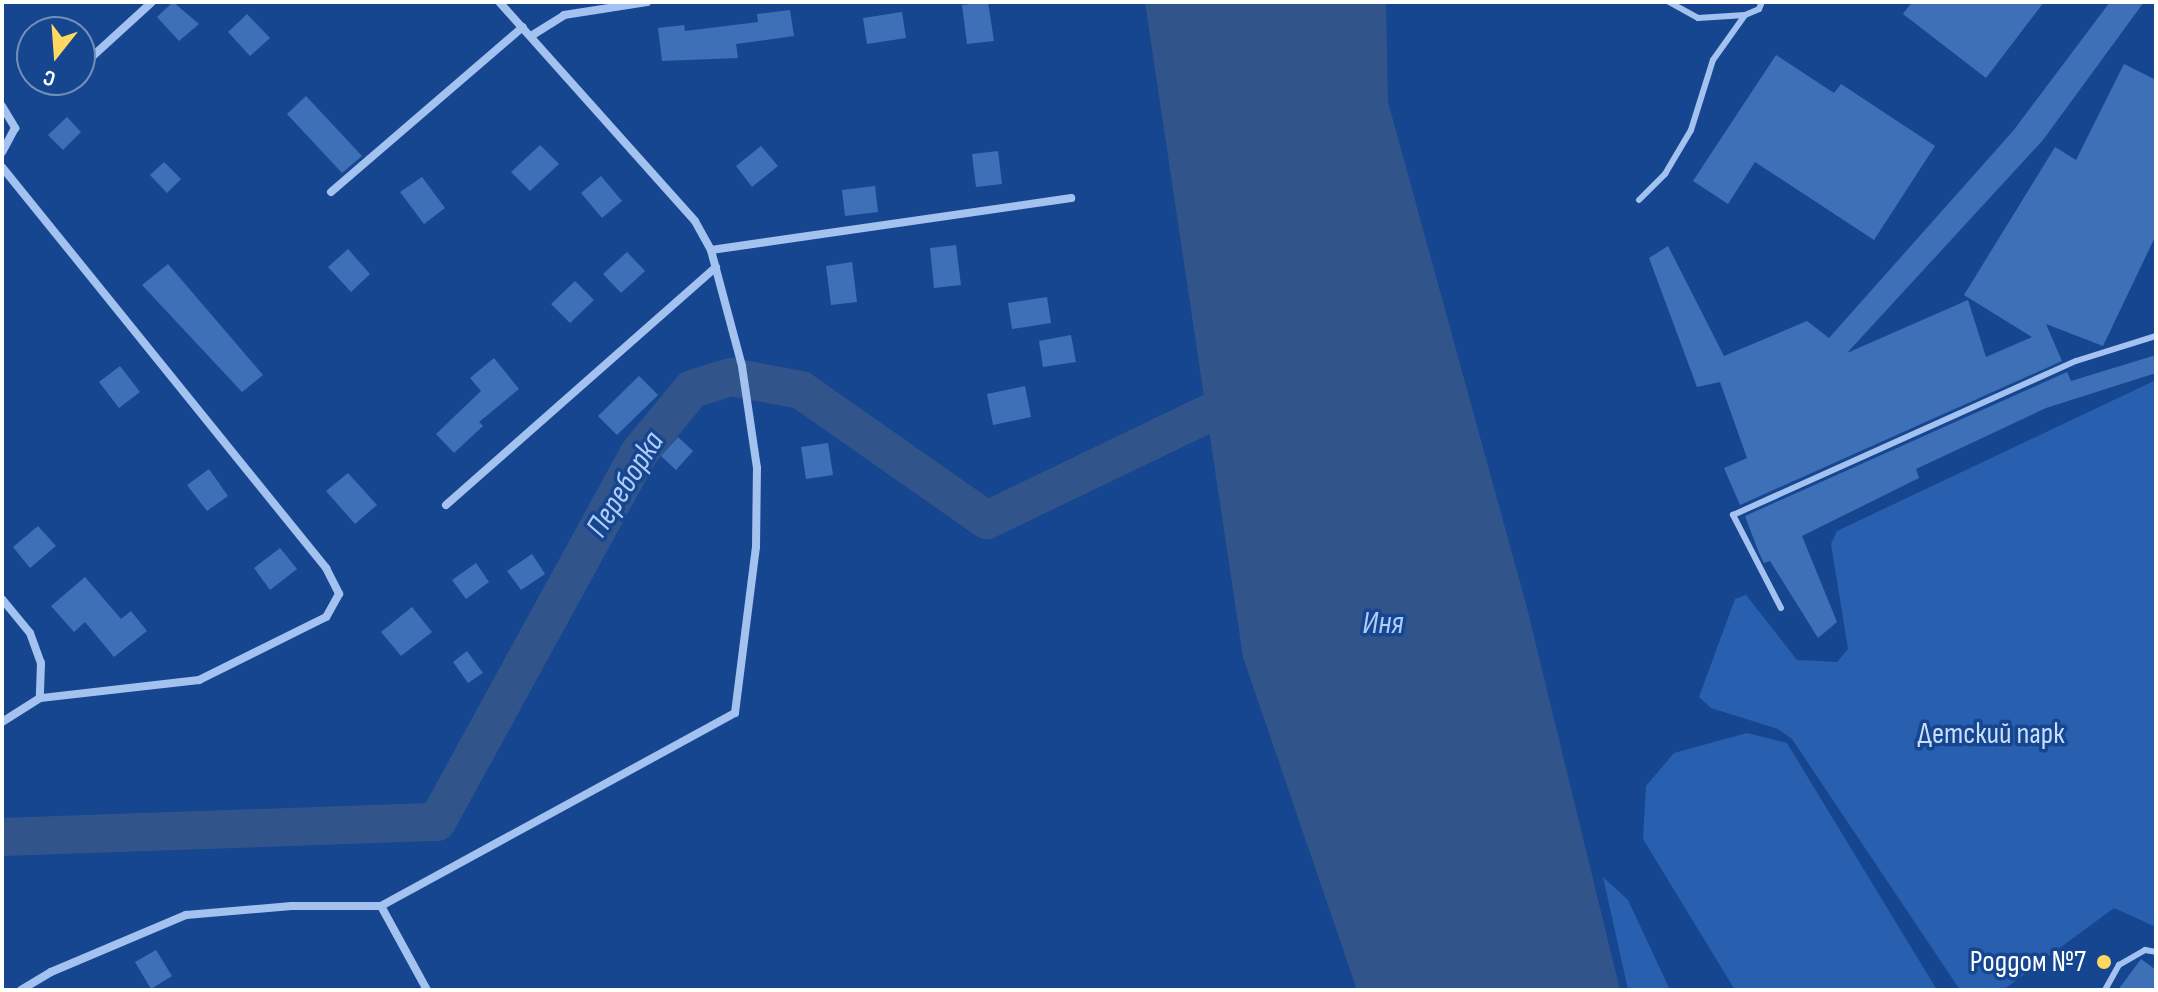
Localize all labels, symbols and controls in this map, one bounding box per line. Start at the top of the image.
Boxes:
north arrow [16,16,96,96]
text: С [40,63,59,92]
water label: Переборка [579,425,673,545]
water label: Иня [1362,605,1404,643]
park label: Детский парк [1917,716,2065,752]
place label: Роддом №7 [1970,944,2086,980]
marker: Роддом №7 [2093,951,2115,973]

